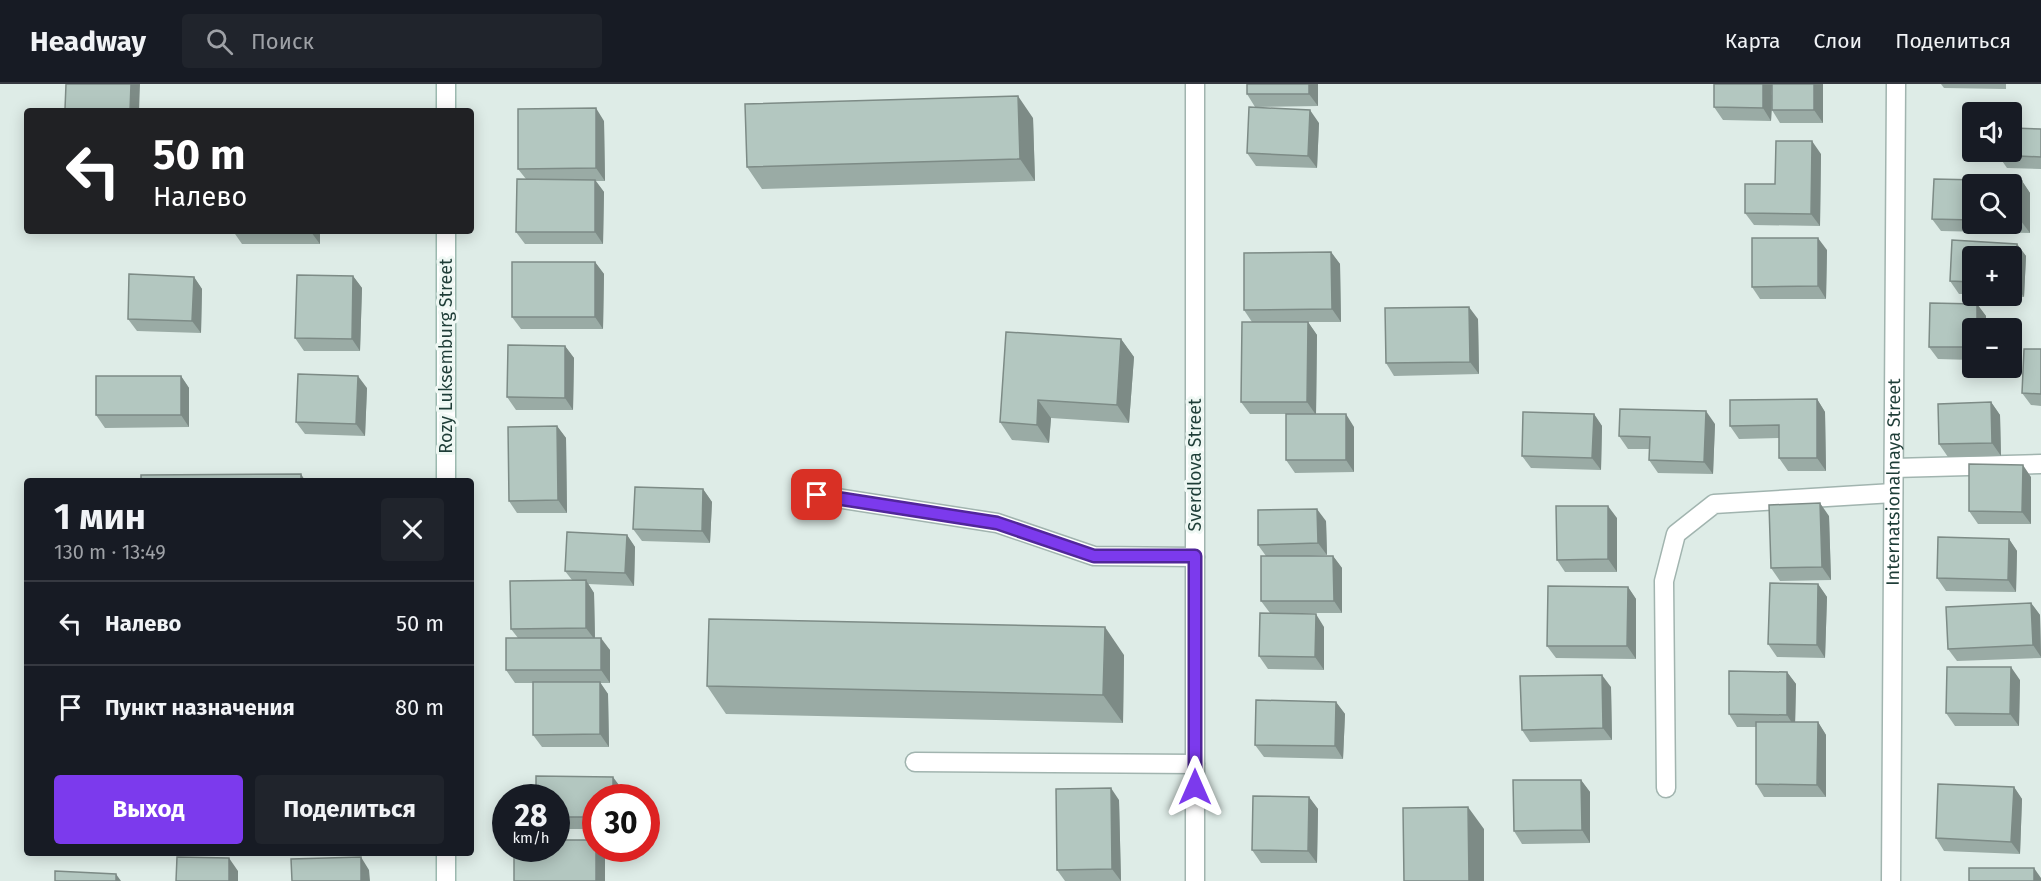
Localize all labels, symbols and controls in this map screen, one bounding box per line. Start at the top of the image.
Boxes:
search box [182,14,602,68]
text: Headway [30,25,146,58]
icon: search [203,25,236,58]
text: Поиск [251,28,314,55]
text: Карта [1725,28,1781,54]
text: Слои [1814,28,1862,54]
text: Поделиться [1895,28,2011,54]
map controls [1962,102,2022,378]
button: sound [1962,102,2022,162]
text: 50 m [153,130,246,180]
icon: left [54,132,132,210]
button: search [1962,174,2022,234]
text: Налево [153,181,247,213]
button: + [1962,246,2022,306]
street label: Rozy Luksemburg Street [435,258,457,454]
button: − [1962,318,2022,378]
street label: Internatsionalnaya Street [1882,378,1905,586]
street label: Sverdlova Street [1184,398,1206,531]
pin [791,469,842,520]
icon: arrive [800,478,833,511]
text: 1 мин [54,495,146,539]
button: close [381,498,444,561]
text: 130 m · 13:49 [54,540,166,564]
icon: left [54,607,87,640]
text: Налево [105,610,181,637]
text: 50 m [396,610,444,637]
icon: arrive [54,691,87,724]
text: Пункт назначения [105,694,295,721]
text: 80 m [395,694,444,721]
position arrow [1163,755,1227,819]
button: Выход [54,775,243,844]
button: Поделиться [255,775,444,844]
speed limit sign: 30 [582,784,660,862]
text: 28 [515,798,547,834]
text: km/h [512,829,550,847]

